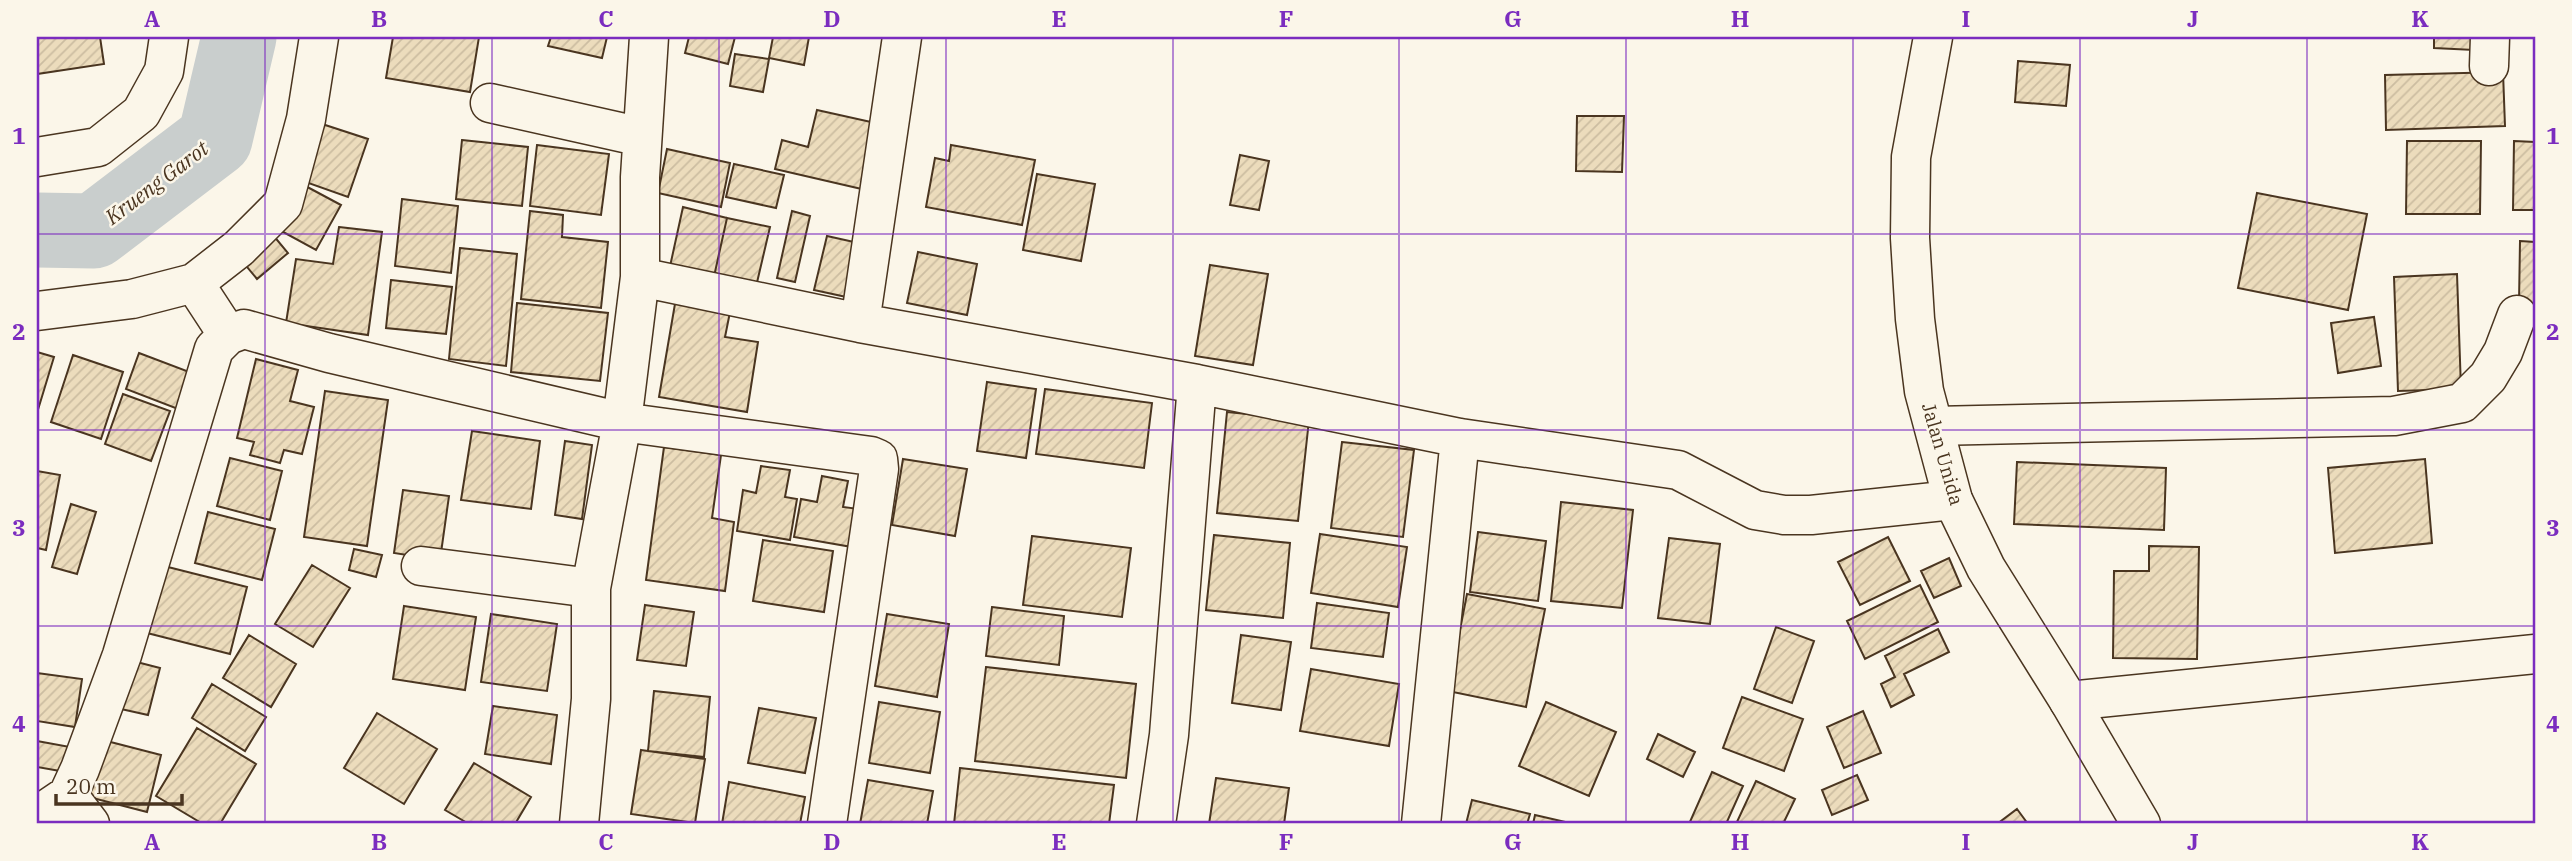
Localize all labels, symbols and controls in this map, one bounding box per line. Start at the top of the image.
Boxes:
text: A [144,3,160,33]
text: B [371,3,387,33]
text: C [598,3,614,33]
text: D [823,3,841,33]
text: E [1051,3,1067,33]
text: F [1279,3,1293,33]
text: G [1504,3,1522,33]
text: H [1731,3,1749,33]
text: I [1962,3,1970,33]
text: J [2187,3,2199,33]
text: K [2411,3,2429,33]
text: 1 [12,120,26,150]
text: 1 [2546,120,2560,150]
water label: Krueng Garot [98,134,214,231]
text: 2 [12,316,26,346]
text: 2 [2546,316,2560,346]
street label: Jalan Unida [1917,400,1969,508]
text: 3 [12,512,26,542]
text: 3 [2546,512,2560,542]
text: 4 [12,708,26,738]
text: 4 [2546,708,2560,738]
scale bar [56,763,182,807]
text: 20 m [66,772,116,800]
text: A [144,826,160,856]
text: B [371,826,387,856]
text: C [598,826,614,856]
text: D [823,826,841,856]
text: E [1051,826,1067,856]
text: F [1279,826,1293,856]
text: G [1504,826,1522,856]
text: H [1731,826,1749,856]
text: I [1962,826,1970,856]
text: J [2187,826,2199,856]
text: K [2411,826,2429,856]

